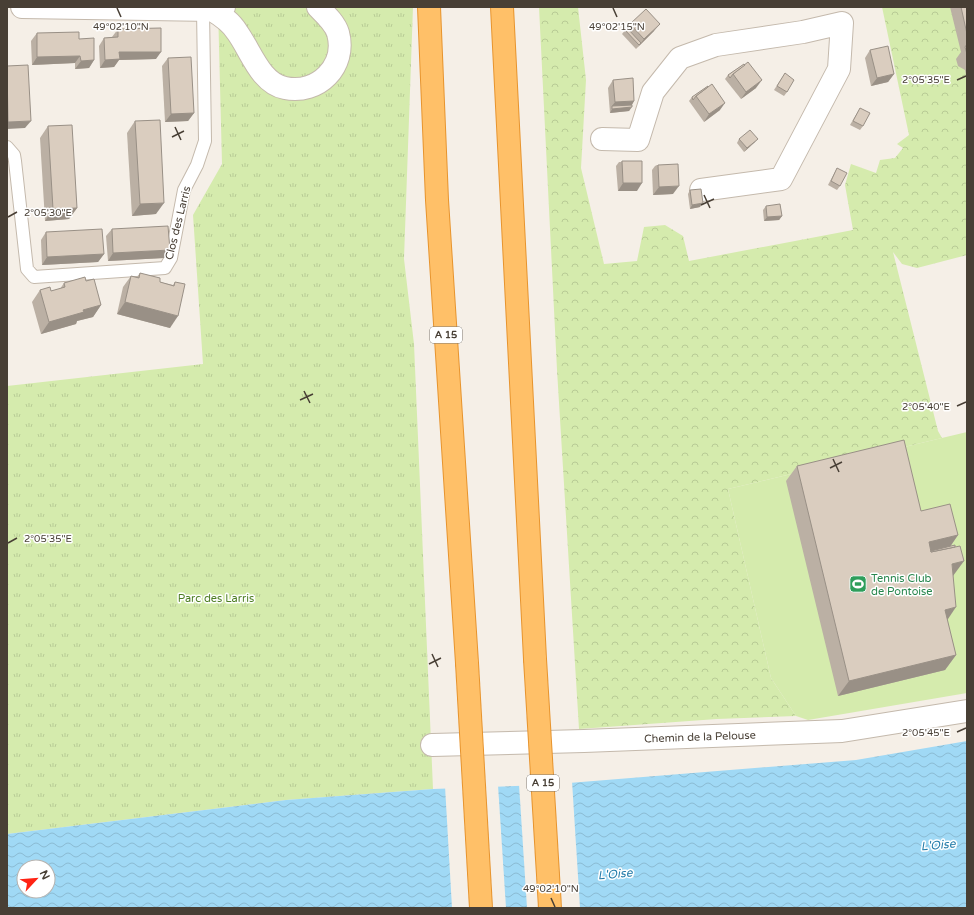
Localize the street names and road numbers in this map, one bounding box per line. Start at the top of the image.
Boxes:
street label: Clos des Larris [163,185,193,261]
road number: A 15 [430,327,462,343]
street label: Chemin de la Pelouse [644,729,756,745]
road number: A 15 [527,775,559,791]

